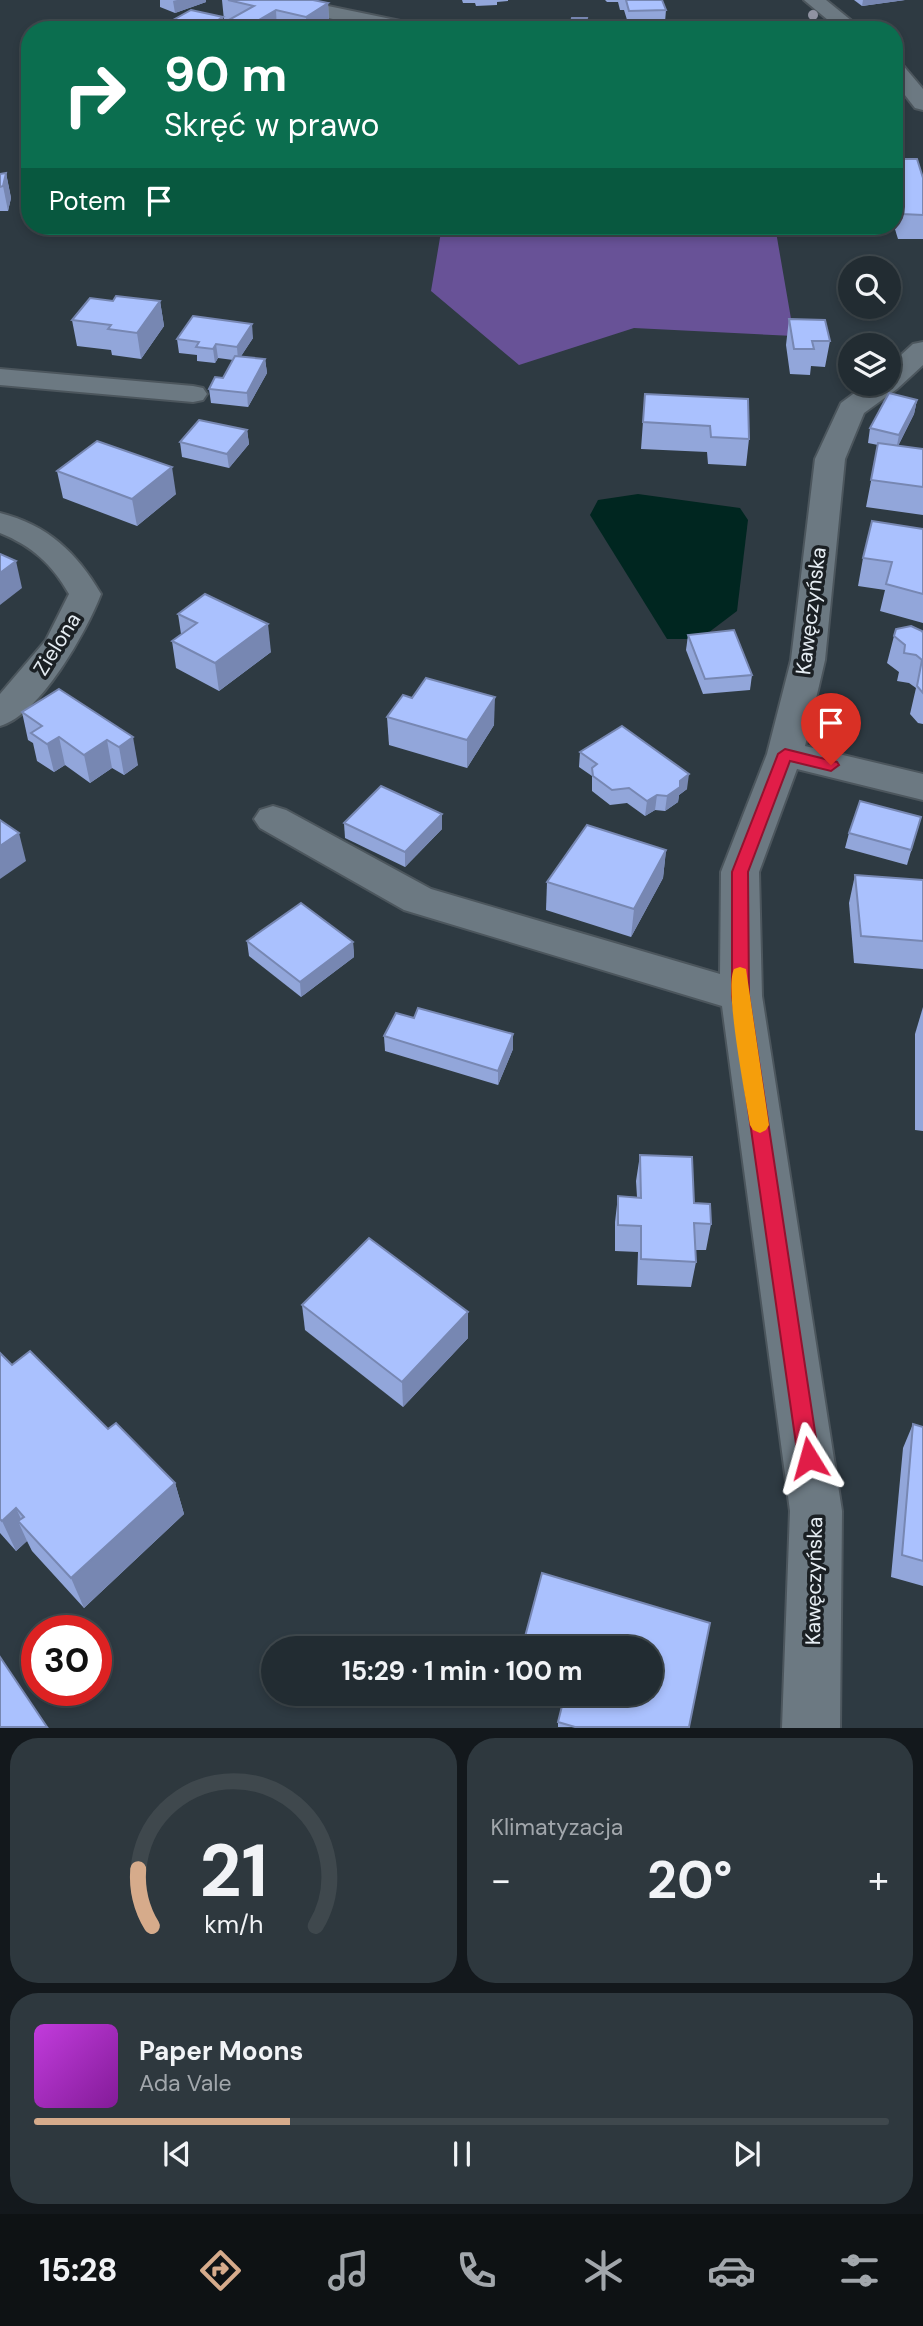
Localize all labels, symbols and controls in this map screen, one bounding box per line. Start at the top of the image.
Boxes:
text: 90 m [164,42,287,106]
icon: right [49,49,140,140]
text: Skręć w prawo [164,104,380,146]
icon: arrive [140,182,178,220]
text: Potem [49,184,126,218]
map controls [838,256,901,396]
button: search [838,256,901,319]
button: layers [838,333,901,396]
street label: Kawęczyńska [789,546,833,676]
street label: Zielona [27,607,87,681]
pin [801,693,861,765]
icon: arrive [812,704,850,742]
position arrow [772,1421,846,1495]
street label: Kawęczyńska [799,1517,829,1645]
speed limit sign: 30 [21,1615,112,1706]
text: 15:29 · 1 min · 100 m [341,1654,583,1688]
text: Klimatyzacja [491,1812,623,1842]
text: 21 [199,1825,268,1920]
text: 20° [647,1846,732,1914]
text: − [491,1855,511,1905]
text: + [868,1855,889,1905]
text: km/h [204,1908,263,1941]
text: Paper Moons [139,2034,303,2068]
text: Ada Vale [139,2068,232,2098]
icon: previous [158,2135,196,2173]
icon: pause [443,2135,481,2173]
icon: next [728,2135,766,2173]
icon: directions [196,2246,245,2295]
icon: music [324,2246,373,2295]
icon: phone [452,2246,501,2295]
icon: climate [579,2246,628,2295]
icon: car [707,2246,756,2295]
icon: filters [835,2246,884,2295]
text: 15:28 [39,2249,118,2291]

